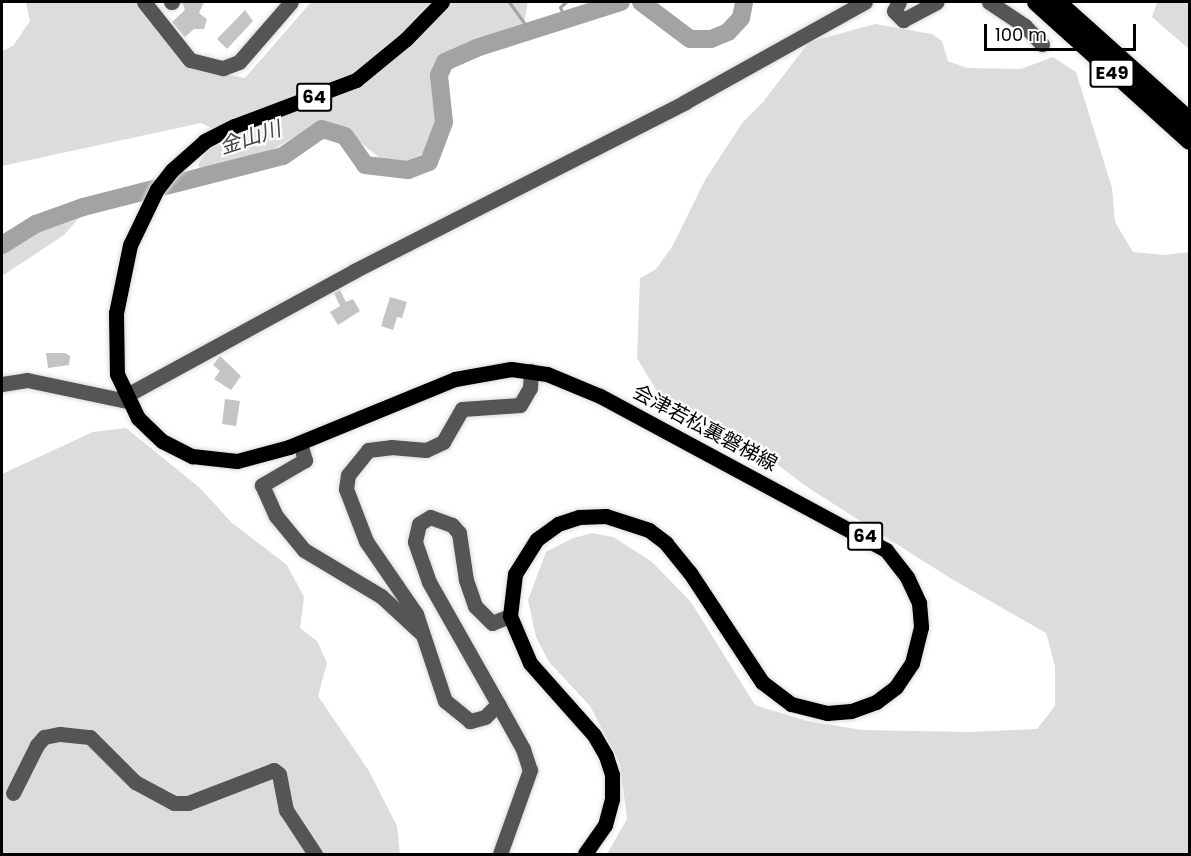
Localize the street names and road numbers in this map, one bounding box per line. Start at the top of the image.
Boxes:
road number: E49 [1090,58,1134,88]
road number: 64 [296,82,332,112]
street label: 会津若松裏磐梯線 [629,380,781,476]
road number: 64 [847,521,883,551]

